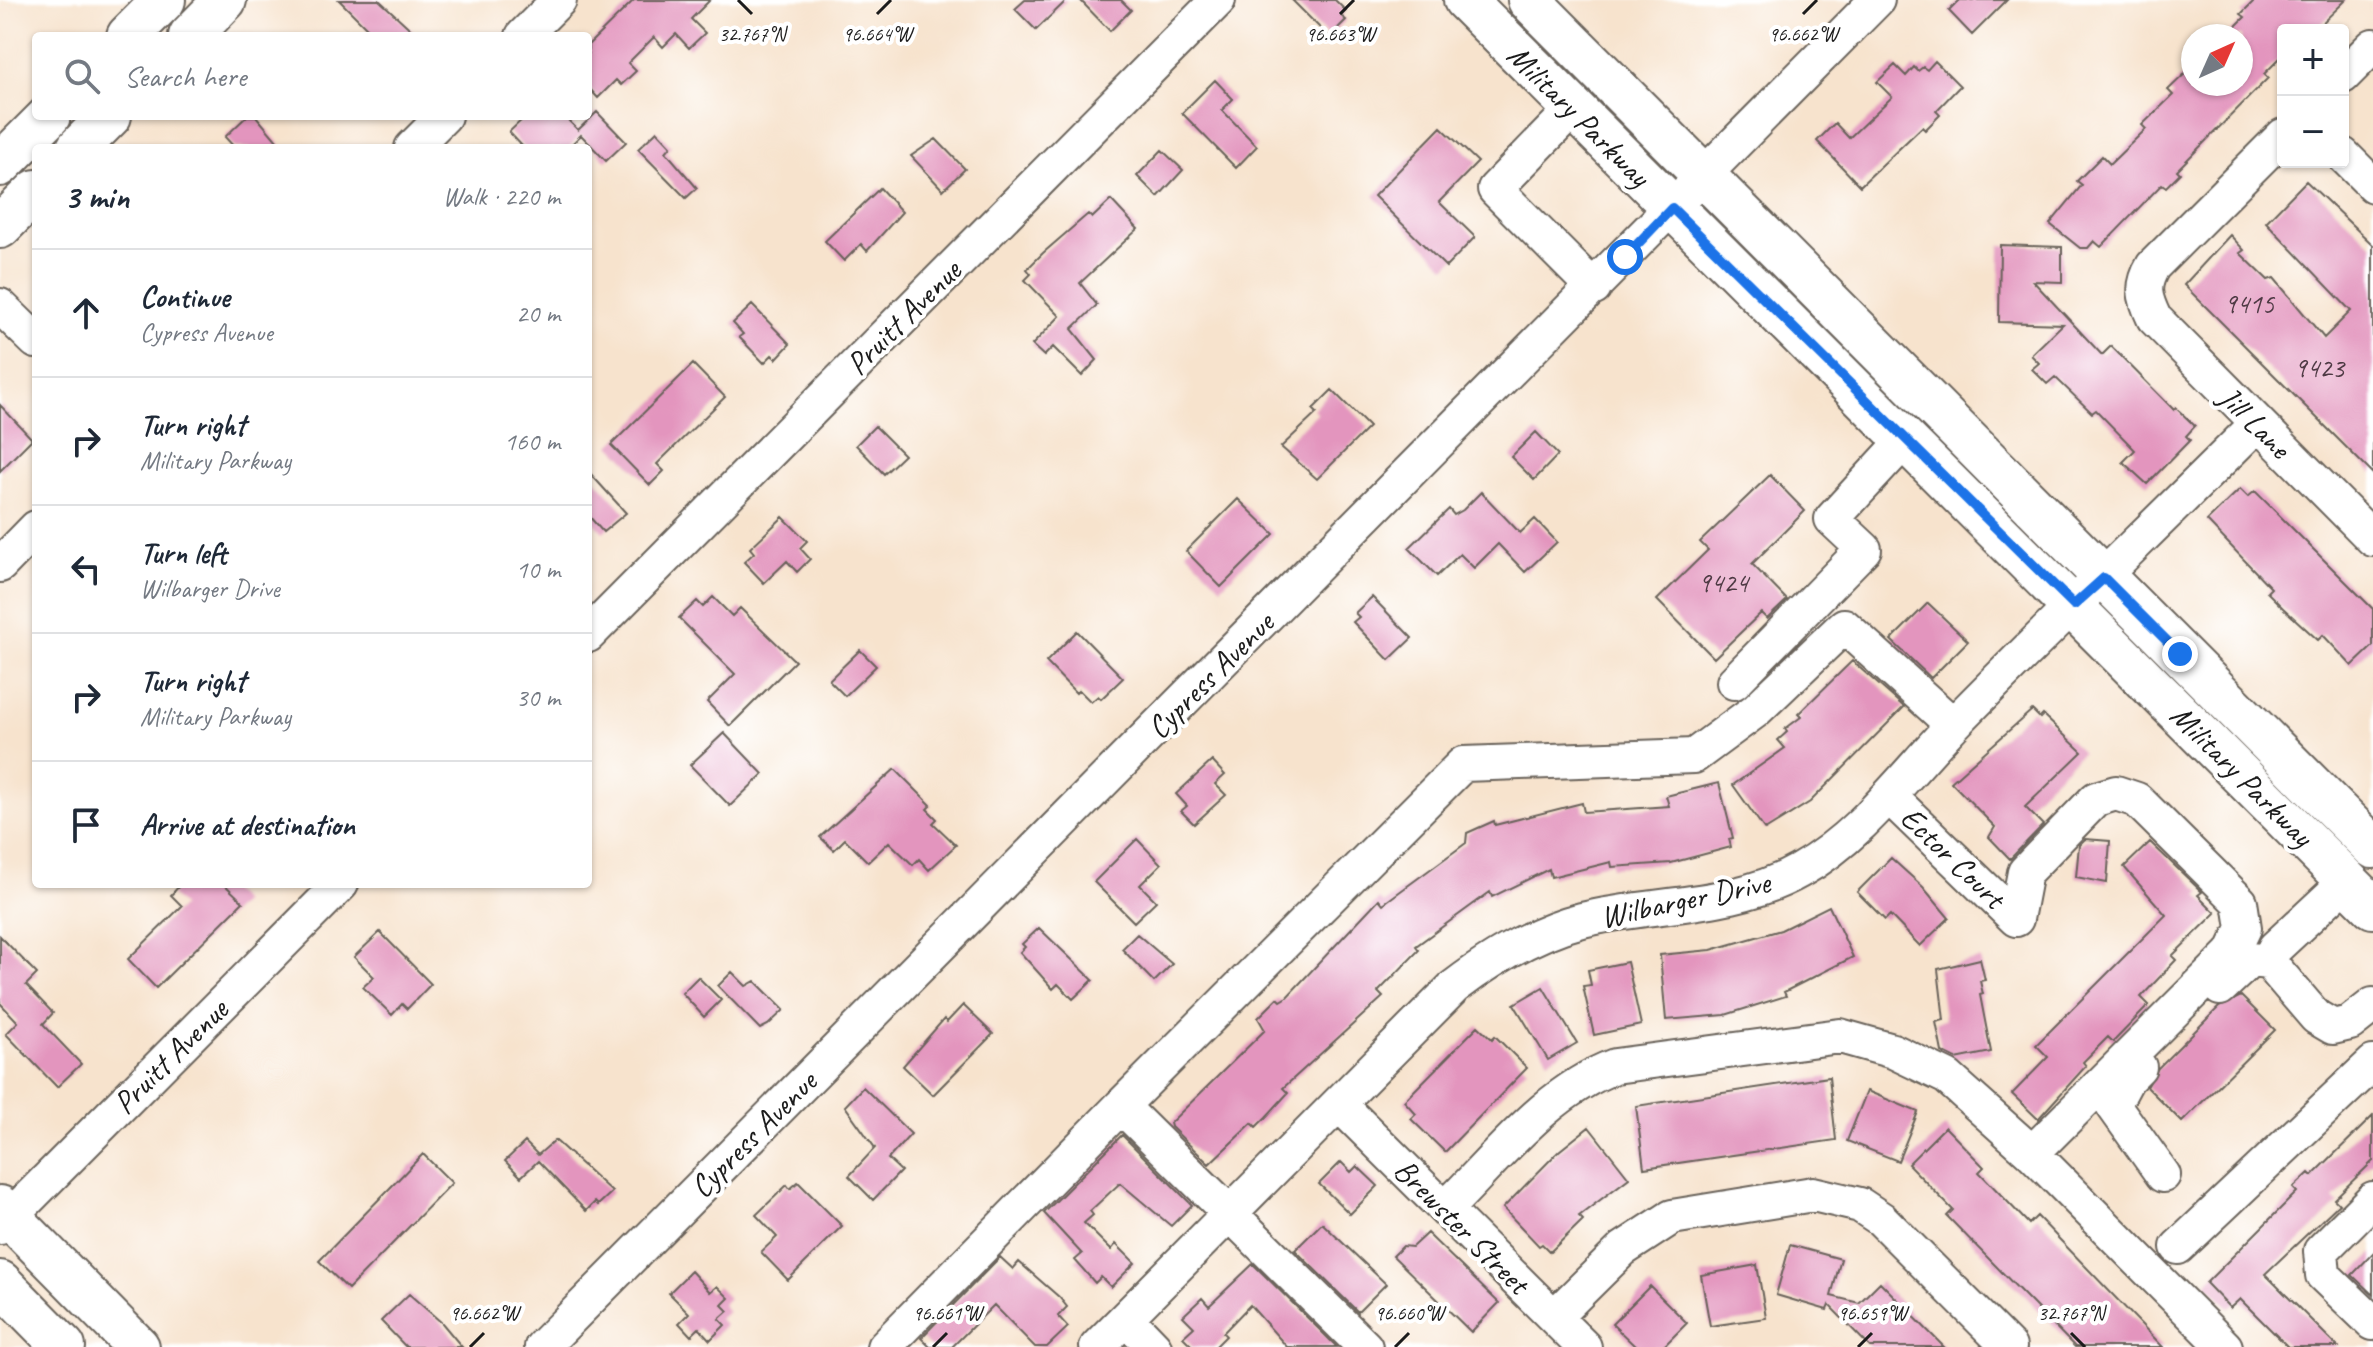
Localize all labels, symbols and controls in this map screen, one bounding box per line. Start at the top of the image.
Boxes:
text: 32.767°N [719,22,788,47]
text: 96.664°W [842,22,915,47]
text: 96.663°W [1305,22,1378,47]
text: 96.662°W [1768,22,1841,47]
north arrow [2181,24,2253,96]
map controls [2277,24,2349,168]
button: + [2277,24,2349,96]
search box [32,32,592,120]
street label: Military Parkway [1499,35,1660,197]
icon: search [60,54,104,98]
text: Search here [124,57,246,95]
button: − [2277,96,2349,168]
text: 3 min [64,175,129,218]
text: Walk · 220 m [443,180,560,213]
route start [1607,239,1643,275]
street label: Pruitt Avenue [837,249,972,384]
text: Continue [140,278,230,316]
house number: 9415 [2224,286,2276,321]
icon: ahead [64,291,108,335]
text: 20 m [516,297,560,330]
text: Cypress Avenue [140,316,273,349]
house number: 9423 [2294,350,2347,385]
street label: Jill Lane [2208,376,2301,469]
text: Turn right [140,406,245,444]
icon: right [64,419,108,463]
text: 160 m [504,425,560,458]
text: Military Parkway [140,444,291,477]
text: Turn left [140,534,227,572]
icon: left [64,547,108,591]
text: 10 m [516,553,560,586]
house number: 9424 [1698,565,1751,600]
text: Wilbarger Drive [140,572,280,605]
street label: Cypress Avenue [1138,601,1284,748]
route end [2162,636,2198,672]
text: Turn right [140,662,245,700]
icon: right [64,675,108,719]
text: 30 m [516,681,560,714]
street label: Military Parkway [2162,695,2323,857]
text: Military Parkway [140,700,291,733]
street label: Ector Court [1892,798,2016,920]
icon: arrive [64,803,108,847]
text: Arrive at destination [140,806,355,844]
street label: Wilbarger Drive [1597,861,1776,937]
street label: Pruitt Avenue [104,988,239,1123]
street label: Cypress Avenue [681,1060,827,1207]
street label: Brewster Street [1385,1150,1541,1305]
text: 96.662°W [449,1301,522,1326]
text: 96.661°W [912,1301,985,1326]
text: 96.660°W [1374,1301,1447,1326]
text: 96.659°W [1837,1301,1910,1326]
text: 32.767°N [2038,1301,2107,1326]

